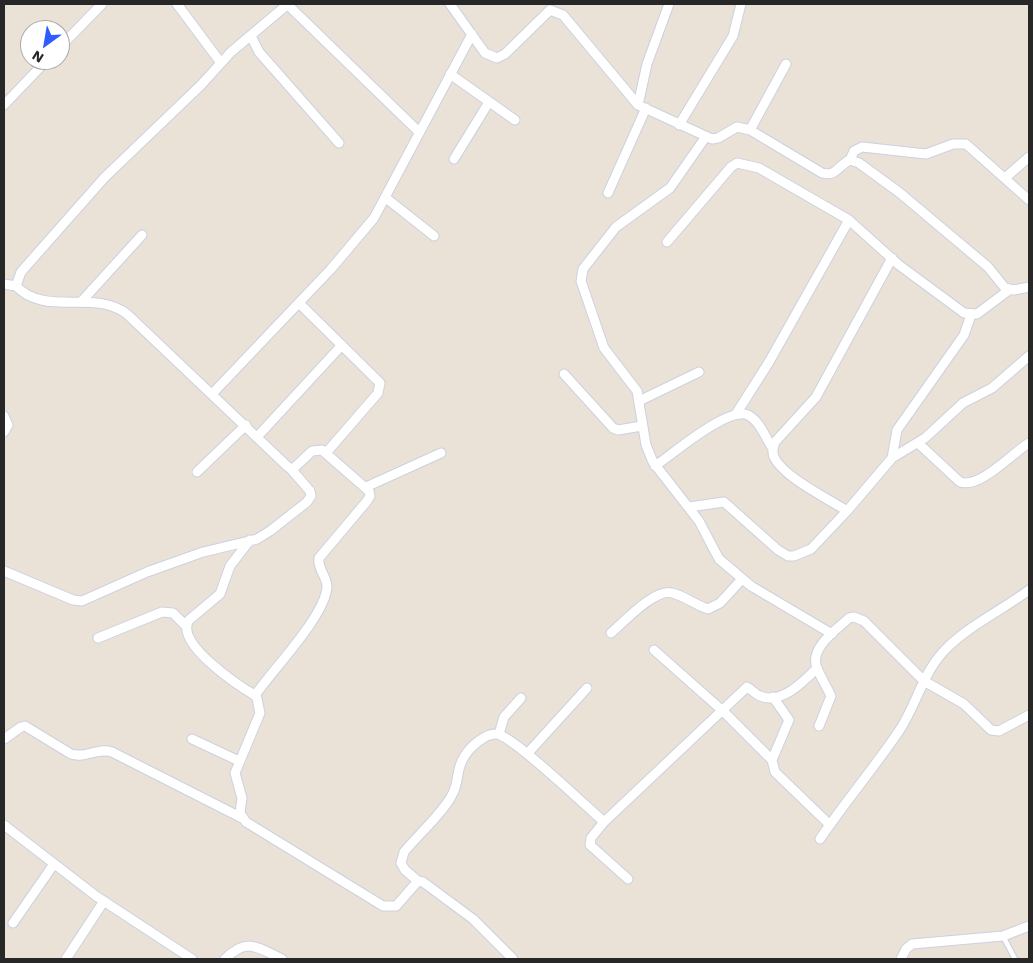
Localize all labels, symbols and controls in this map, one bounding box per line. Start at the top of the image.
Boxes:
north arrow [20,20,70,70]
text: N [29,47,46,66]

